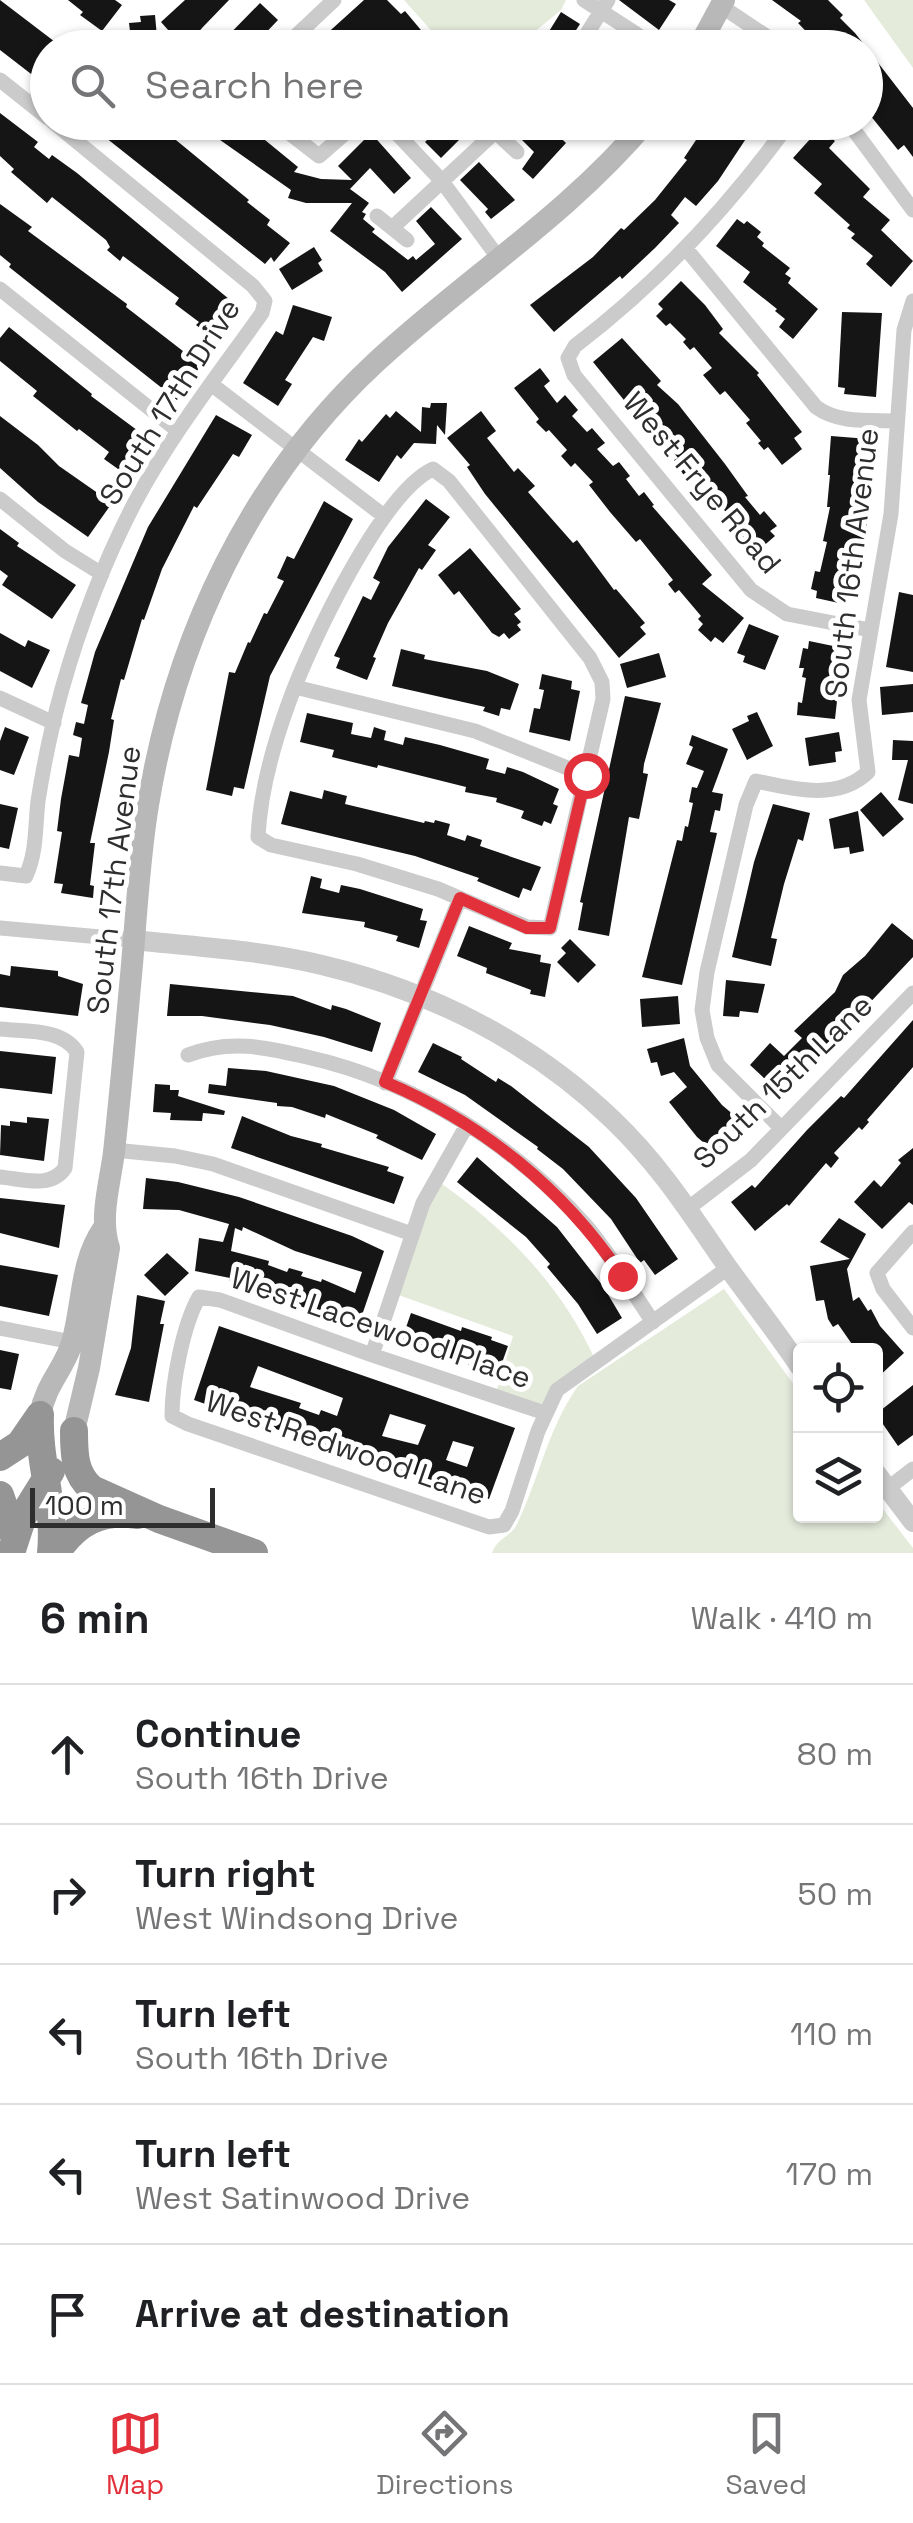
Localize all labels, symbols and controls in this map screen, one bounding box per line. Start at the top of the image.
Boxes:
search box [30,30,883,140]
icon: search [65,58,120,113]
text: Search here [145,61,364,109]
street label: South 17th Drive [90,291,249,512]
street label: West Frye Road [615,384,790,582]
street label: South 16th Avenue [816,426,887,700]
street label: South 17th Avenue [78,744,149,1016]
route start [564,753,610,799]
street label: South 15th Lane [684,986,881,1177]
route end [600,1254,646,1300]
street label: West Lacewood Place [226,1258,536,1397]
map controls [793,1343,883,1523]
button: locate [793,1343,883,1433]
street label: West Redwood Lane [201,1381,492,1514]
button: layers [793,1433,883,1523]
scale bar [30,1483,215,1528]
text: 100 m [45,1487,124,1523]
text: 6 min [40,1592,150,1645]
text: Walk · 410 m [691,1598,873,1638]
text: Continue [135,1710,301,1758]
icon: ahead [40,1727,95,1782]
text: 80 m [797,1734,873,1774]
text: South 16th Drive [135,1758,389,1798]
text: Turn right [135,1850,316,1898]
icon: right [40,1867,95,1922]
text: 50 m [798,1874,873,1914]
text: West Windsong Drive [135,1898,458,1938]
text: Turn left [135,1990,291,2038]
icon: left [40,2007,95,2062]
text: 110 m [790,2014,873,2054]
text: South 16th Drive [135,2038,389,2078]
text: Turn left [135,2130,291,2178]
icon: left [40,2147,95,2202]
text: 170 m [786,2154,873,2194]
text: West Satinwood Drive [135,2178,470,2218]
icon: arrive [40,2287,95,2342]
text: Arrive at destination [135,2290,510,2338]
tab: Map [106,2406,164,2502]
tab: Directions [376,2406,513,2502]
tab: Saved [725,2406,807,2502]

